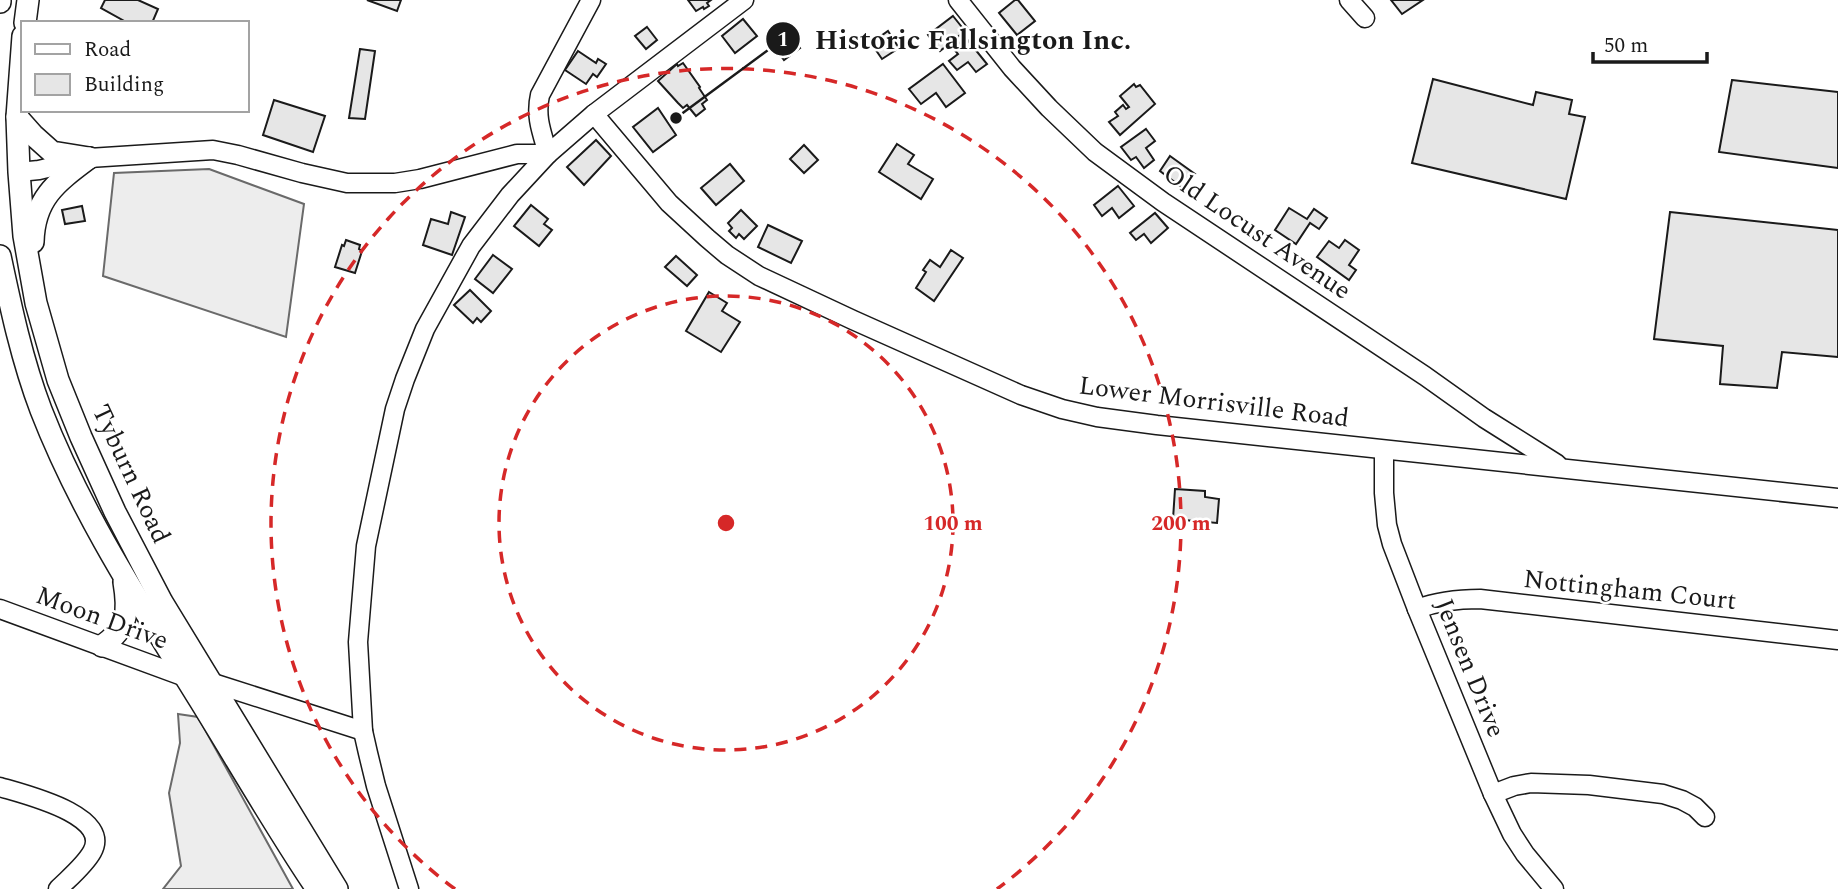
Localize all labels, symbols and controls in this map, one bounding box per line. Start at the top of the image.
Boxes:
callout: Historic Fallsington Inc. [766,14,1145,63]
text: Historic Fallsington Inc. [815,19,1131,62]
legend [21,21,248,112]
scale bar [1593,21,1707,65]
text: 1 [777,24,789,56]
text: 50 m [1604,30,1648,62]
text: Road [84,34,131,66]
text: Building [84,69,164,101]
street label: Old Locust Avenue [1155,154,1359,310]
street label: Lower Morrisville Road [1077,366,1351,438]
street label: Tyburn Road [81,398,181,550]
text: 100 m [923,508,983,540]
text: 200 m [1151,508,1211,540]
centre of rings [714,511,738,535]
street label: Nottingham Court [1522,559,1738,621]
street label: Moon Drive [30,576,174,660]
street label: Jensen Drive [1424,593,1516,743]

